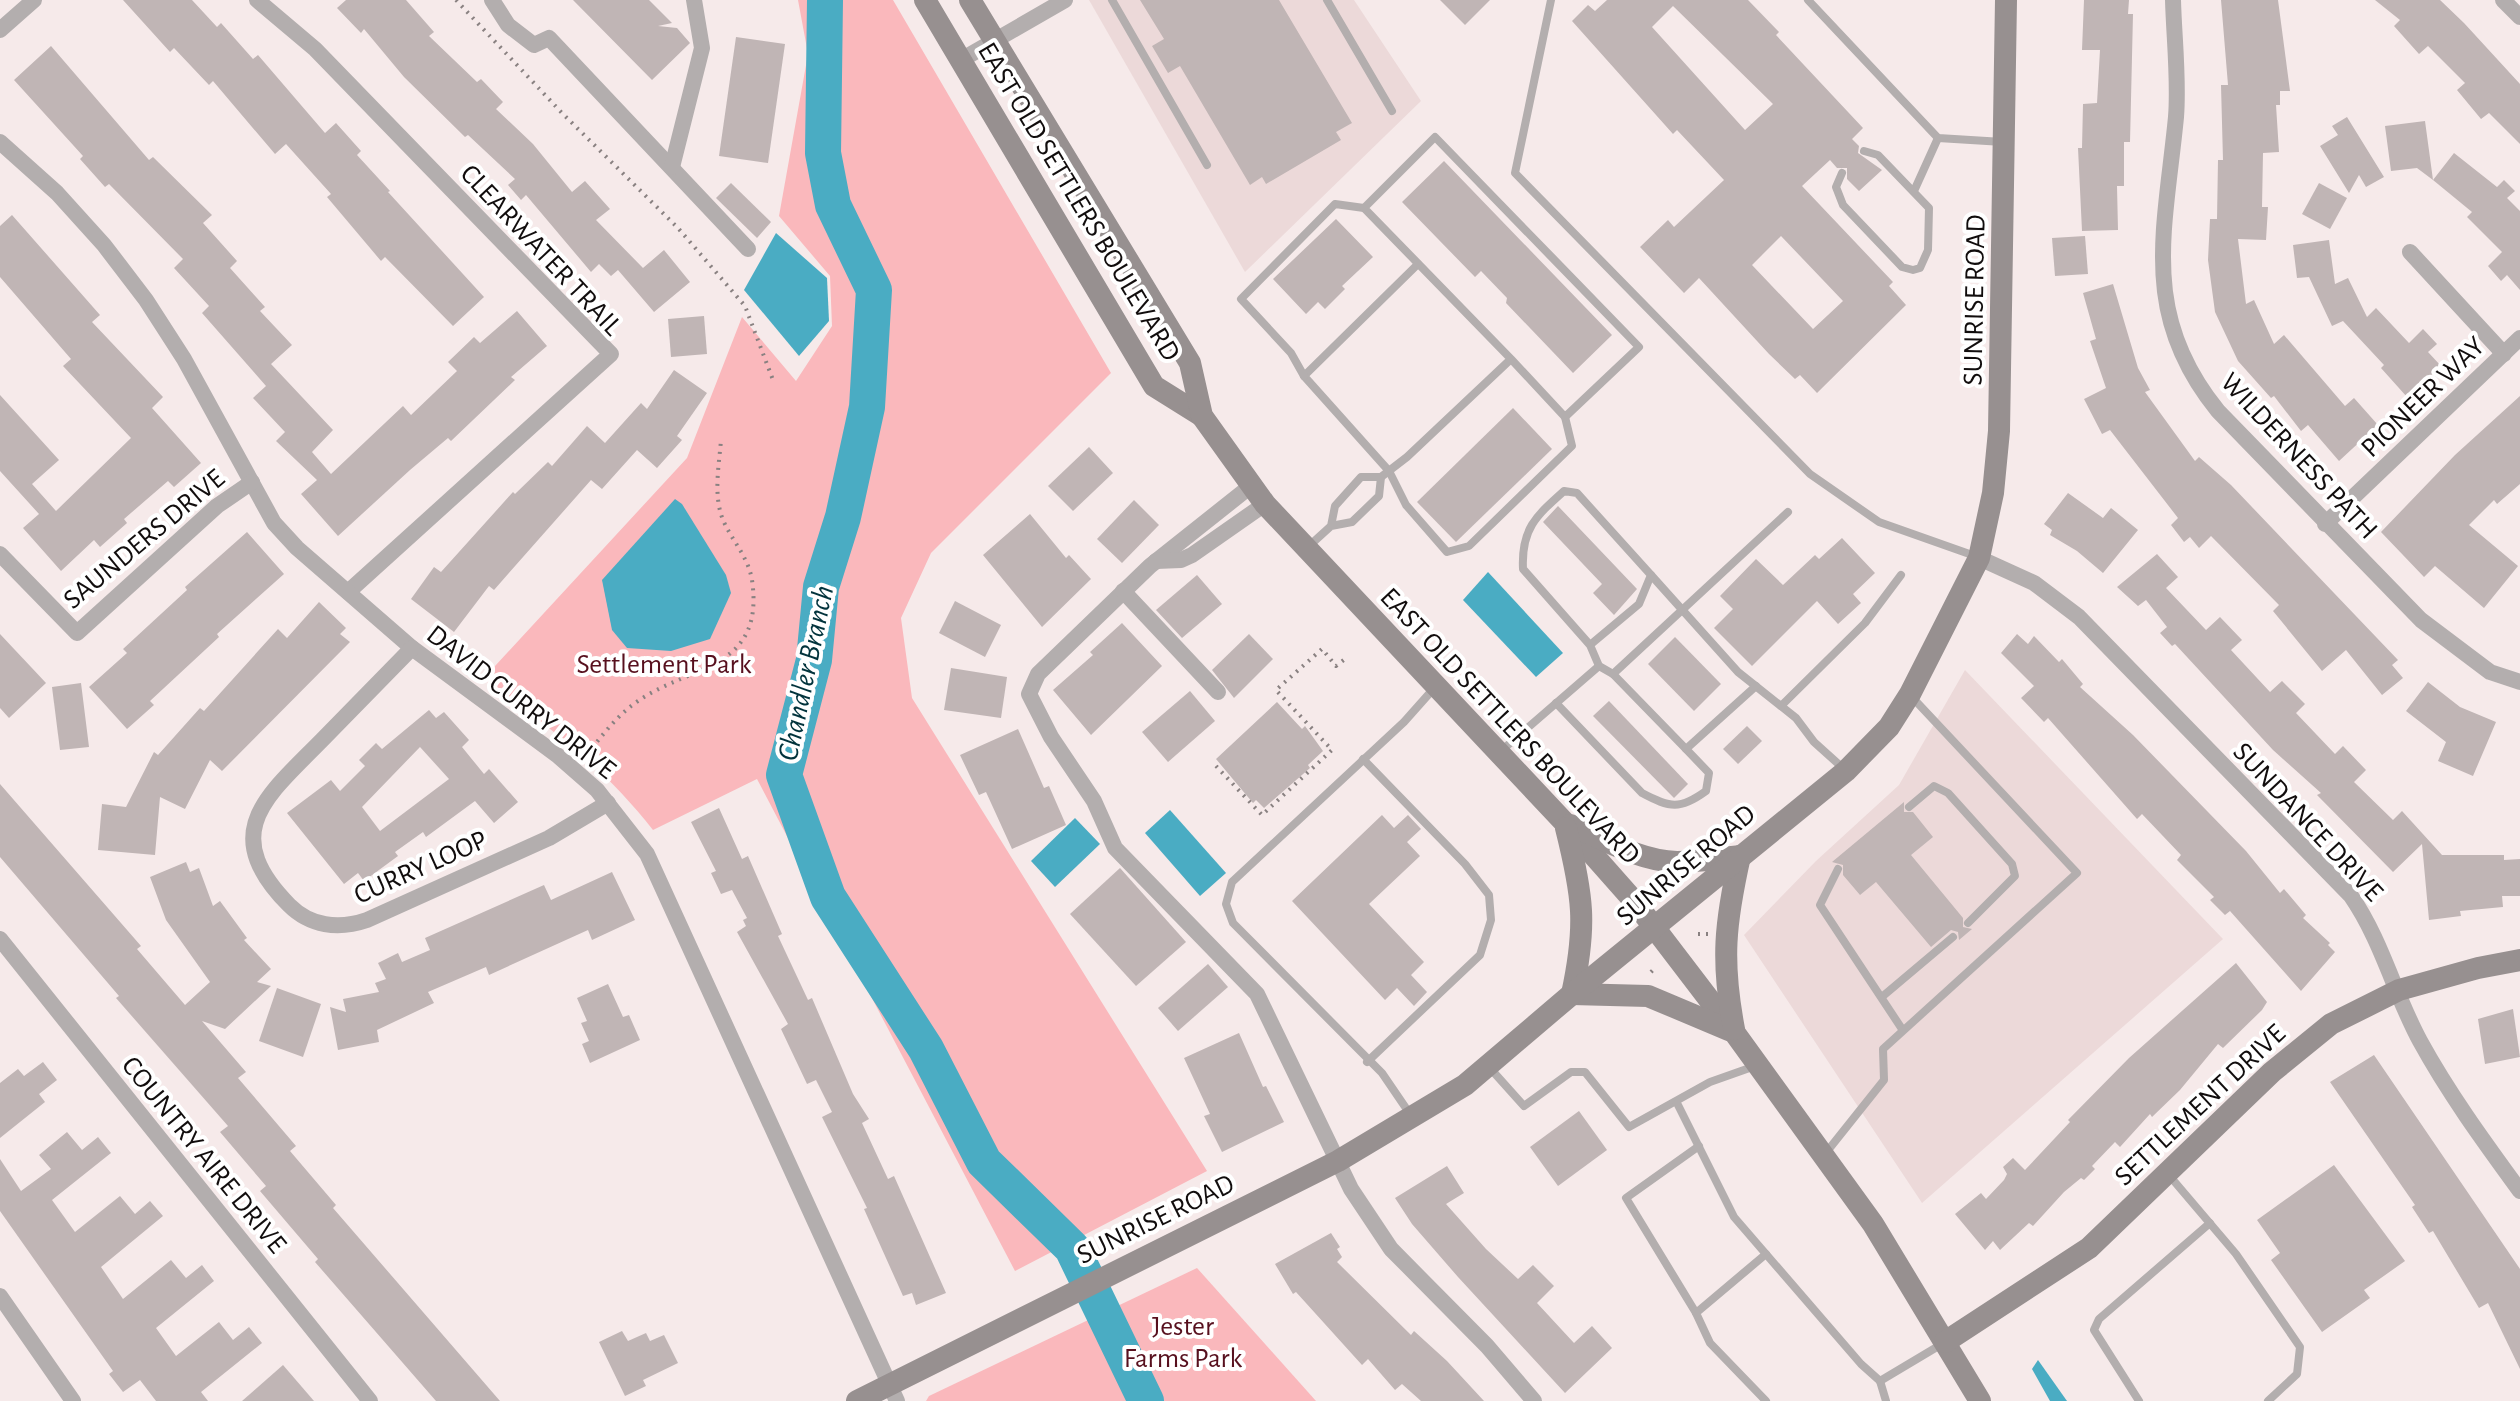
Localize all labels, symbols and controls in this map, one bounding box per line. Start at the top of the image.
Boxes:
street label: EAST OLD SETTLERS BOULEVARD [972,38,1185,366]
street label: CLEARWATER TRAIL [455,160,627,341]
street label: SUNRISE ROAD [1960,214,1990,386]
street label: PIONEER WAY [2356,332,2491,463]
street label: WILDERNESS PATH [2215,368,2382,545]
street label: SAUNDERS DRIVE [58,464,230,615]
water label: Chandler Branch [773,583,839,764]
street label: EAST OLD SETTLERS BOULEVARD [1374,583,1645,870]
street label: DAVID CURRY DRIVE [421,620,620,785]
park label: Settlement Park [577,651,752,679]
street label: SUNDANCE DRIVE [2227,738,2388,907]
street label: SUNRISE ROAD [1612,800,1761,931]
street label: CURRY LOOP [350,826,492,910]
street label: SETTLEMENT DRIVE [2110,1020,2291,1191]
street label: COUNTRY AIRE DRIVE [116,1052,291,1259]
street label: SUNRISE ROAD [1073,1170,1239,1270]
park label: Jester Farms Park [1124,1313,1243,1373]

